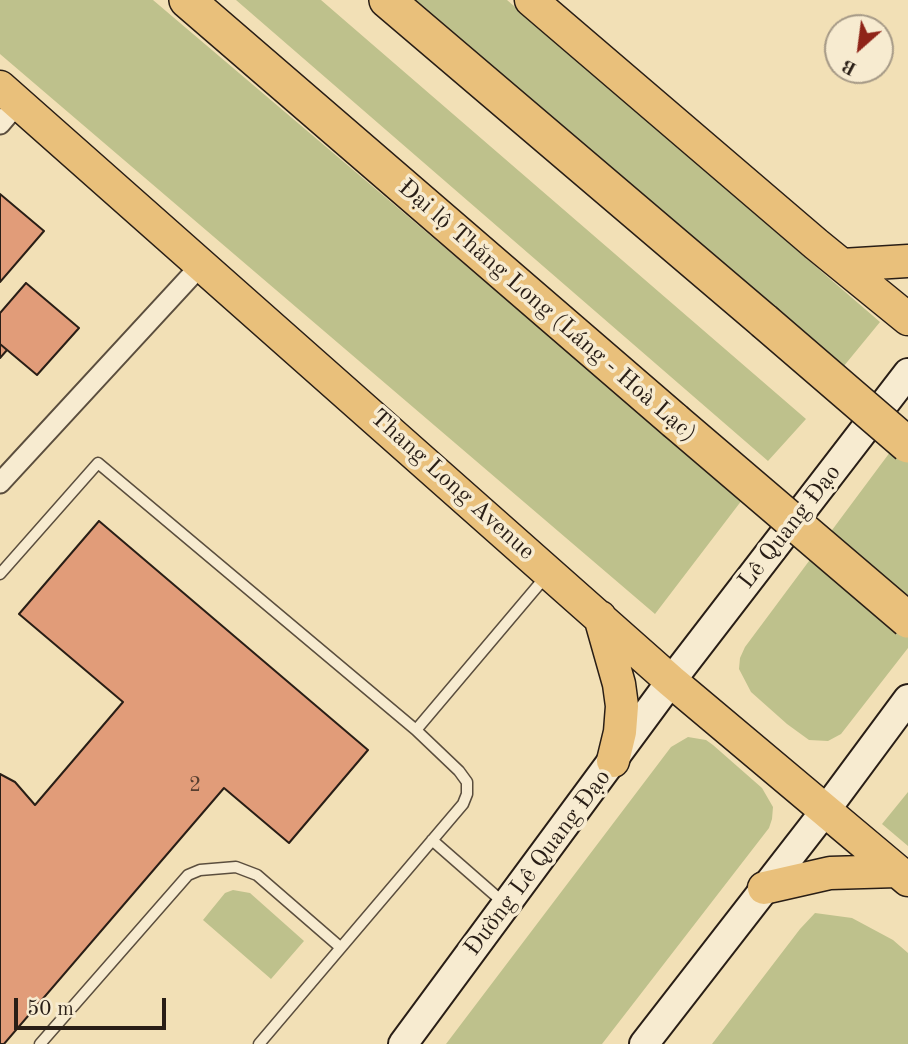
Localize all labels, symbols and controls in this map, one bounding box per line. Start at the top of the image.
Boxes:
north arrow [824,14,894,84]
text: B [839,55,860,78]
street label: Đại lộ Thăng Long (Láng - Hoà Lạc) [392,174,702,448]
street label: Thang Long Avenue [364,404,540,566]
street label: Lê Quang Đạo [732,459,848,595]
street label: Đường Lê Quang Đạo [459,764,617,962]
house number: 2 [189,772,201,798]
scale bar [18,984,170,1028]
text: 50 m [27,999,74,1020]

